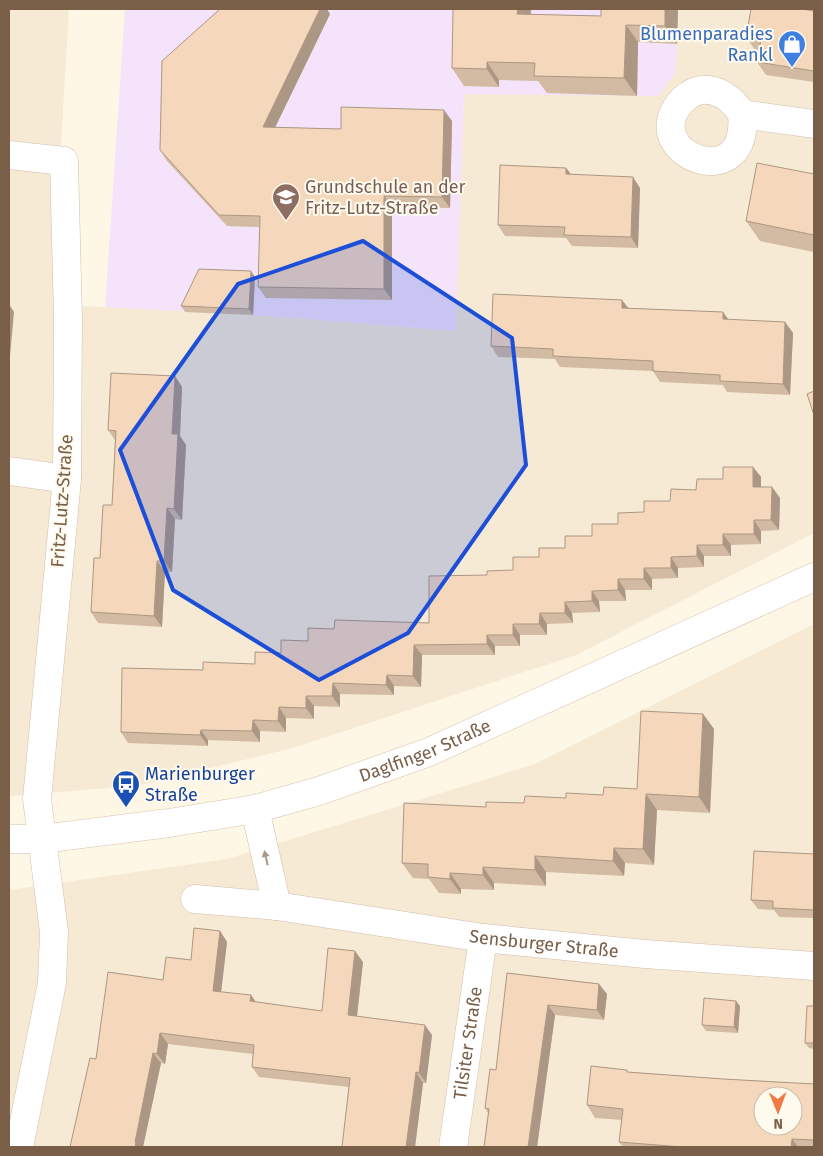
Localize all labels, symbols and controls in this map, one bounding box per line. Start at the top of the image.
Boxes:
place label: Blumenparadies Rankl [640,23,773,66]
shop icon: Blumenparadies Rankl [777,29,807,68]
place label: Grundschule an der Fritz-Lutz-Straße [305,176,466,219]
school or university icon: Grundschule an der Fritz-Lutz-Straße [271,182,301,221]
street label: Fritz-Lutz-Straße [46,434,78,568]
street label: Daglfinger Straße [356,714,494,787]
place label: Marienburger Straße [145,763,255,806]
bus stop icon: Marienburger Straße [111,769,141,808]
one-way arrow [262,851,270,866]
street label: Sensburger Straße [468,925,620,962]
street label: Tilsiter Straße [449,985,487,1101]
north arrow [753,1086,803,1136]
text: N [773,1115,783,1132]

